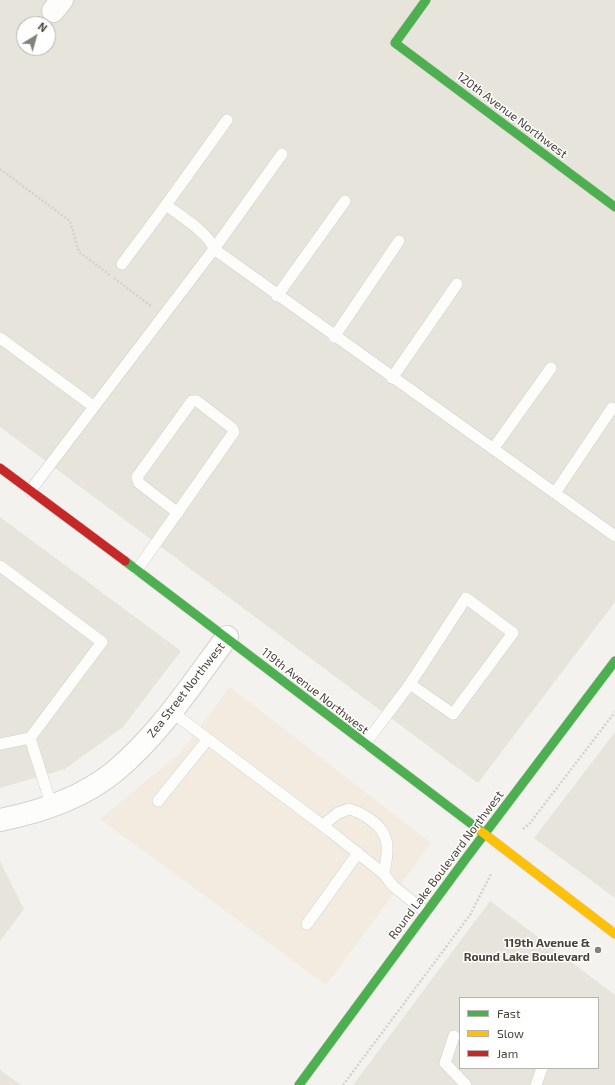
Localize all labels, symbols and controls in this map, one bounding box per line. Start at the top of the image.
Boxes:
north arrow [16,16,56,56]
text: N [36,19,50,34]
street label: 120th Avenue Northwest [454,69,570,161]
street label: Zea Street Northwest [144,639,228,741]
street label: 119th Avenue Northwest [259,645,371,737]
street label: Round Lake Boulevard Northwest [385,788,507,942]
place label: 119th Avenue & Round Lake Boulevard [464,936,590,964]
marker: 119th Avenue & Round Lake Boulevard [593,945,603,955]
legend [459,997,599,1069]
text: Fast [497,1006,520,1020]
text: Slow [497,1026,524,1040]
text: Jam [497,1046,518,1060]

